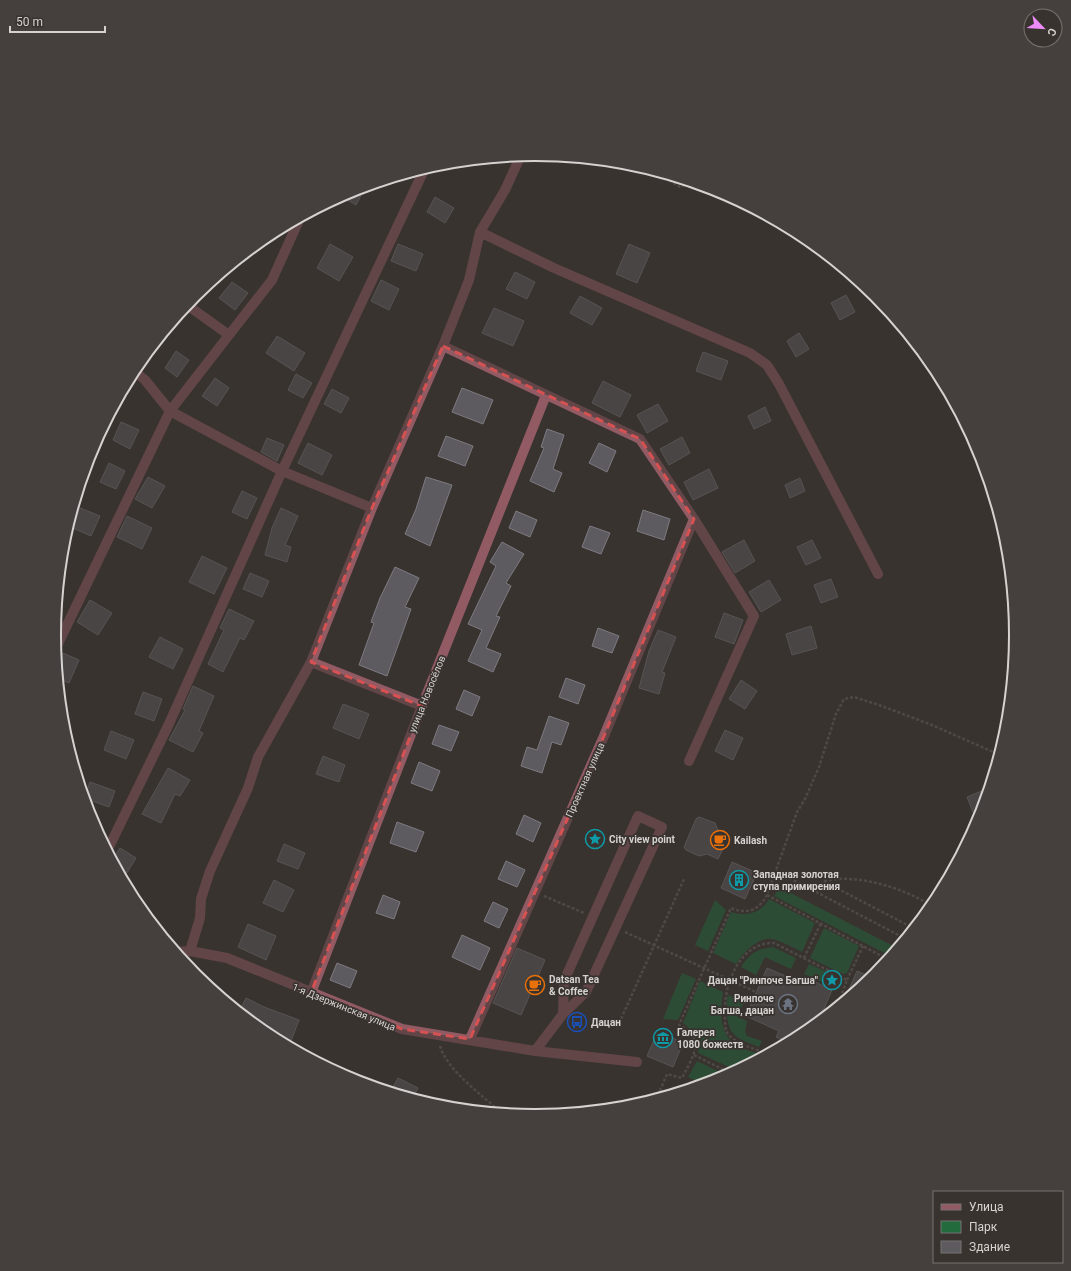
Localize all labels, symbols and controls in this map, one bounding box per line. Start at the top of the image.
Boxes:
scale bar [10,8,105,34]
north arrow [1023,8,1063,48]
text: 50 m [16,15,43,29]
text: С [1044,26,1059,38]
street label: улица Новосёлов [407,654,448,734]
street label: Проектная улица [564,741,606,819]
place icon: City view point [584,828,606,850]
cafe icon: Kailash [709,829,731,851]
place label: City view point [609,834,676,845]
place label: Kailash [734,835,767,846]
building icon: Западная золотая ступа примирения [728,869,750,891]
place label: Западная золотая ступа примирения [753,869,840,892]
place icon: Дацан "Ринпоче Багша" [821,969,843,991]
cafe icon: Datsan Tea & Coffee [524,974,546,996]
place label: Datsan Tea & Coffee [549,974,600,997]
place label: Дацан "Ринпоче Багша" [707,975,818,986]
street label: 1-я Дзержинская улица [291,981,397,1033]
place label: Ринпоче Багша, дацан [711,993,775,1017]
temple icon: Ринпоче Багша, дацан [777,993,799,1015]
bus stop icon: Дацан [566,1011,588,1033]
place label: Дацан [591,1017,621,1028]
museum icon: Галерея 1080 божеств [652,1027,674,1049]
place label: Галерея 1080 божеств [677,1027,744,1050]
legend [933,1191,1063,1263]
text: Улица [969,1200,1004,1214]
text: Парк [969,1220,998,1234]
text: Здание [969,1240,1010,1254]

